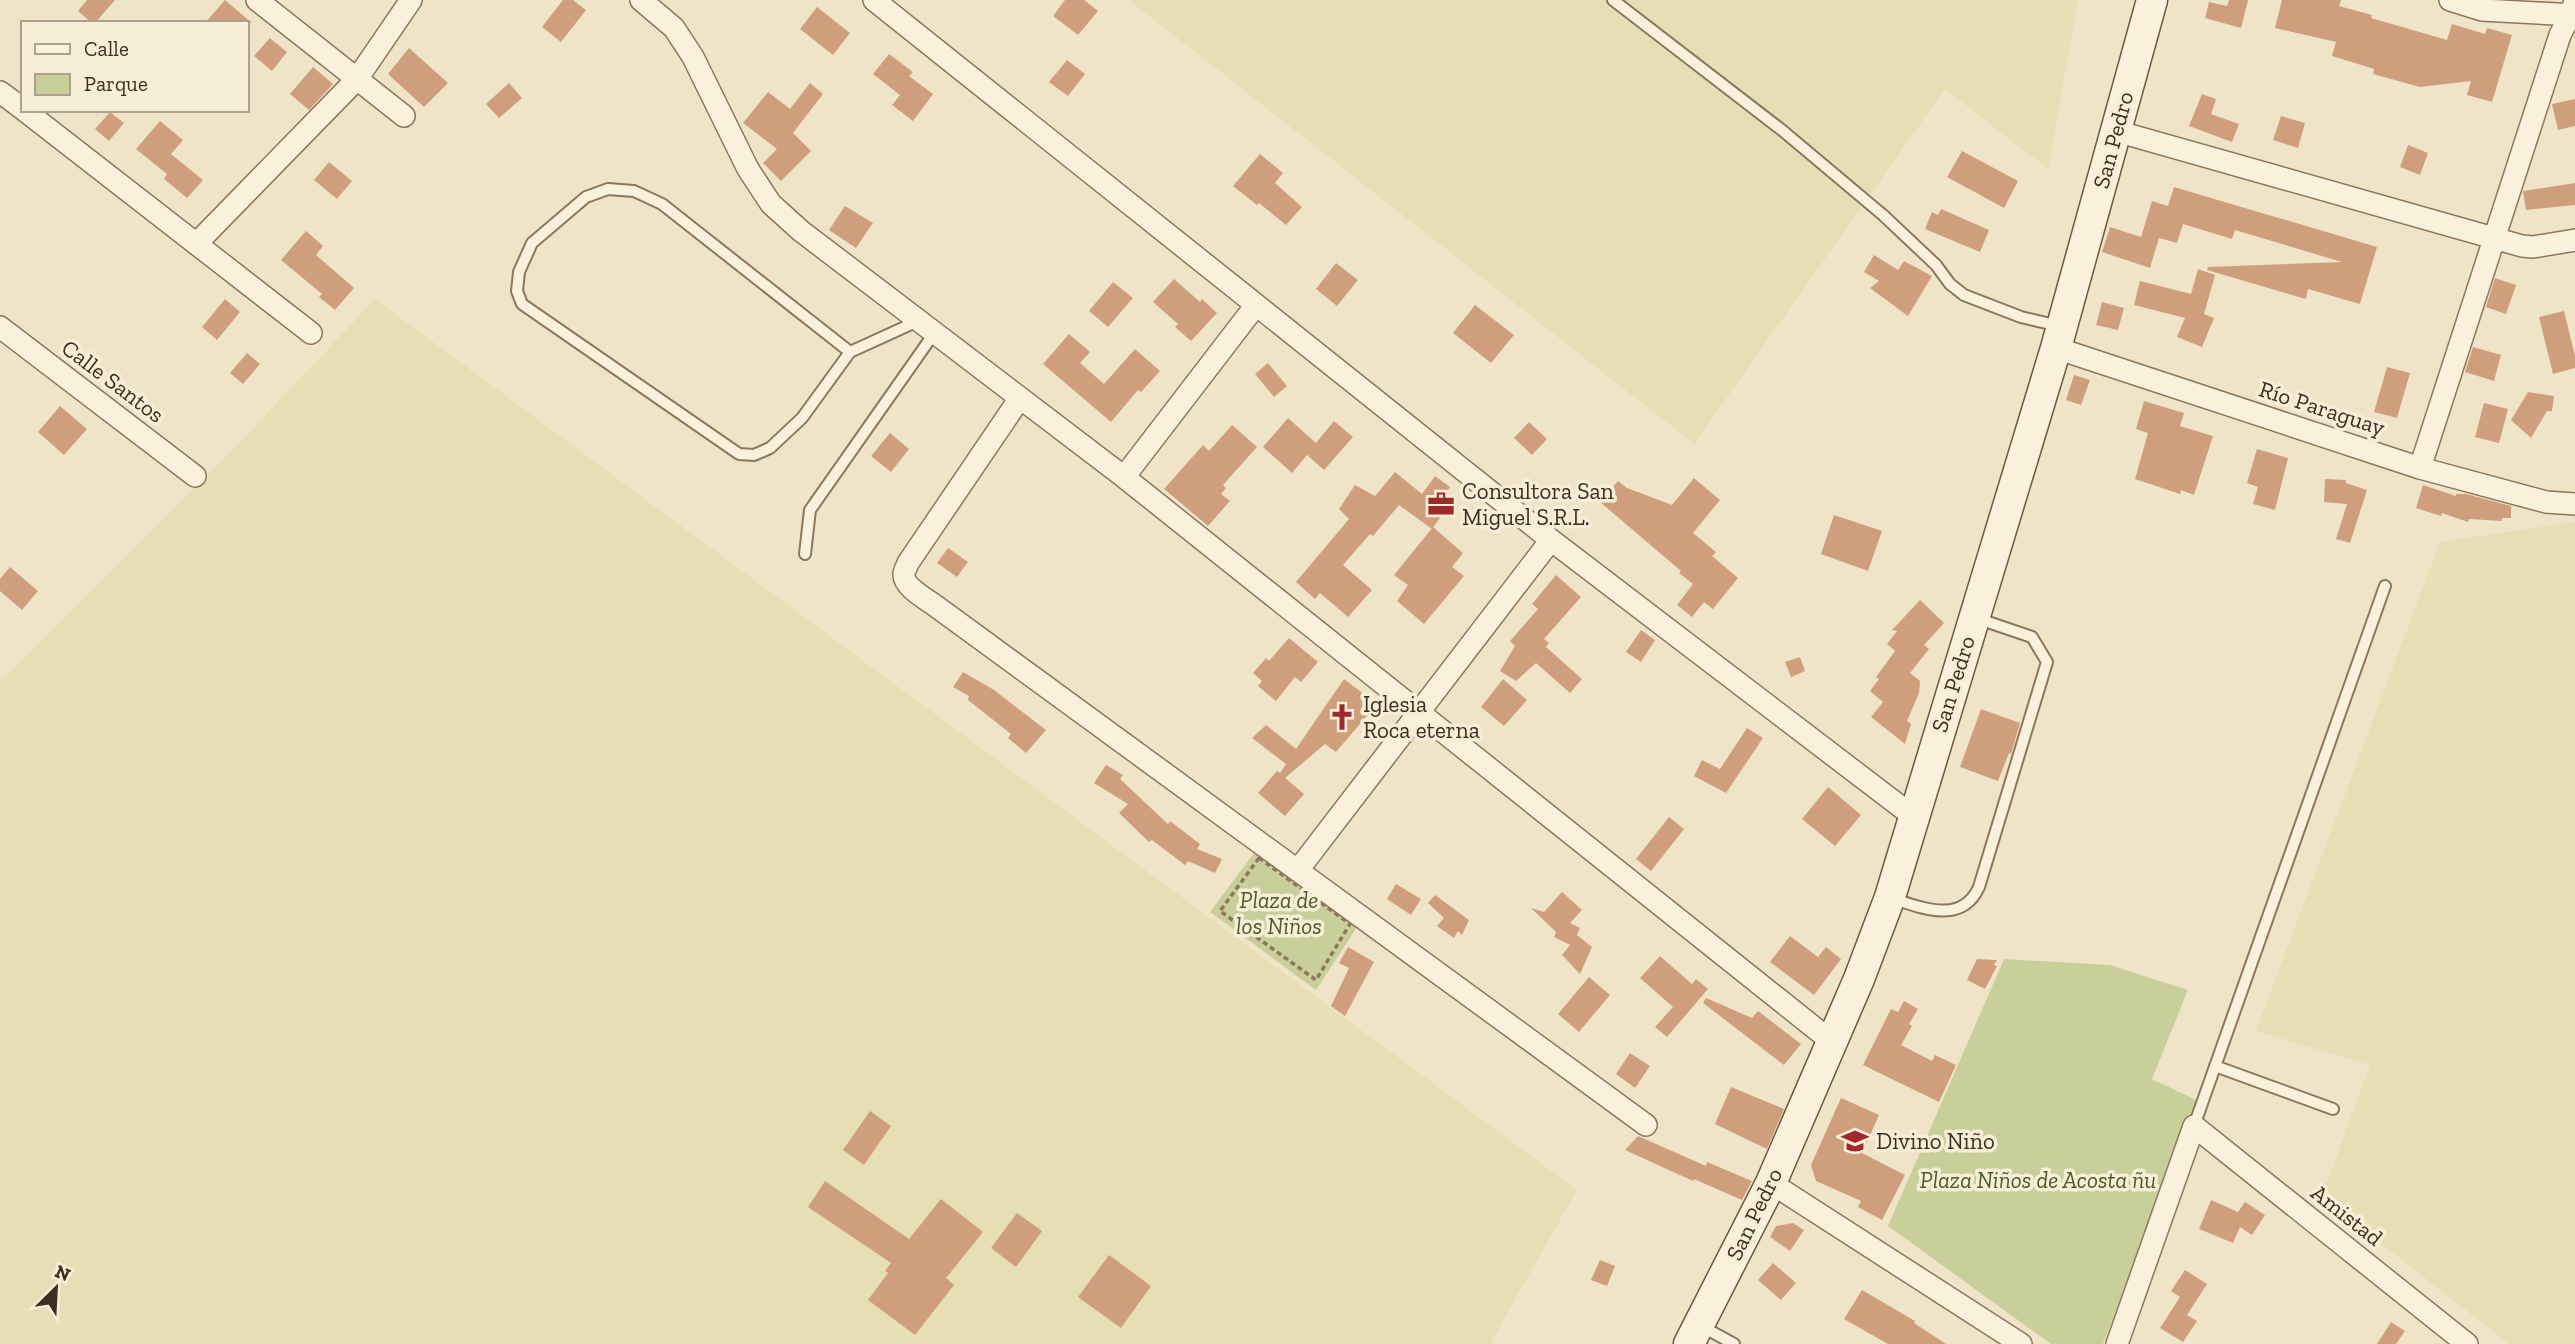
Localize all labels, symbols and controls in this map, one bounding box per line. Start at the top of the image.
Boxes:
legend [21,21,248,112]
text: Calle [84,36,129,61]
text: Parque [84,71,148,96]
street label: San Pedro [2087,88,2139,192]
street label: Calle Santos [56,333,170,429]
street label: Río Paraguay [2256,375,2389,442]
place label: Consultora San Miguel S.R.L. [1462,477,1614,531]
office icon: Consultora San Miguel S.R.L. [1426,489,1456,519]
street label: San Pedro [1925,632,1981,736]
place label: Iglesia Roca eterna [1363,690,1480,744]
church icon: Iglesia Roca eterna [1327,702,1357,732]
park label: Plaza de los Niños [1236,886,1322,940]
school or university icon: Divino Niño [1840,1126,1870,1156]
place label: Divino Niño [1876,1127,1995,1155]
street label: San Pedro [1720,1163,1788,1265]
park label: Plaza Niños de Acosta ñu [1920,1166,2156,1194]
street label: Amistad [2305,1178,2389,1252]
north arrow [21,1253,91,1323]
text: N [51,1259,74,1286]

